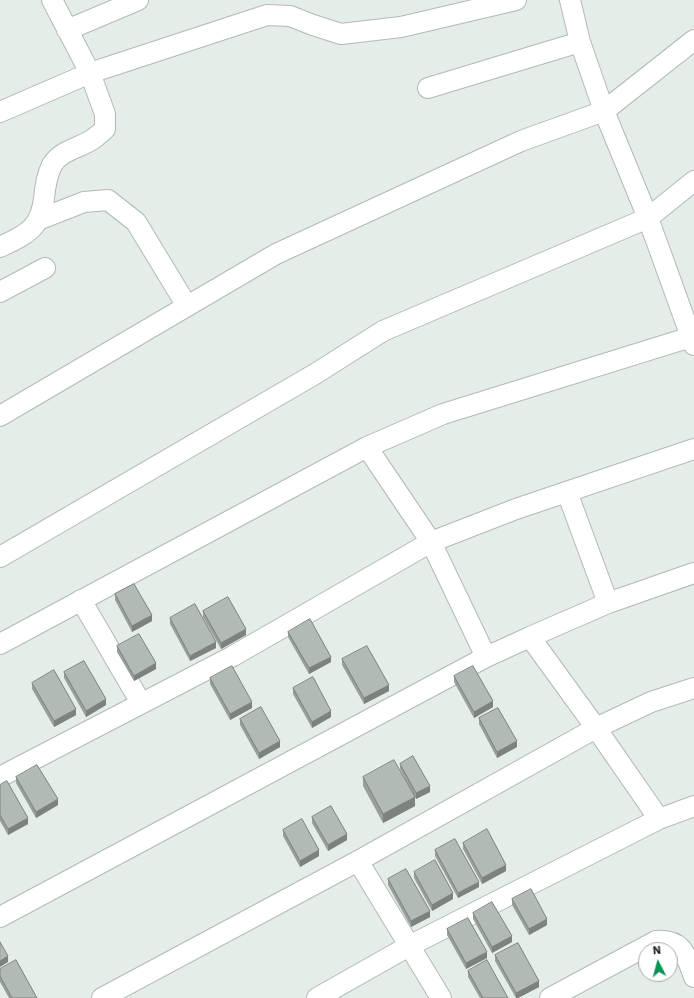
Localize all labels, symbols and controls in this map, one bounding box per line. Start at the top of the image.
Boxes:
north arrow [638,942,678,982]
text: N [652,944,662,957]

